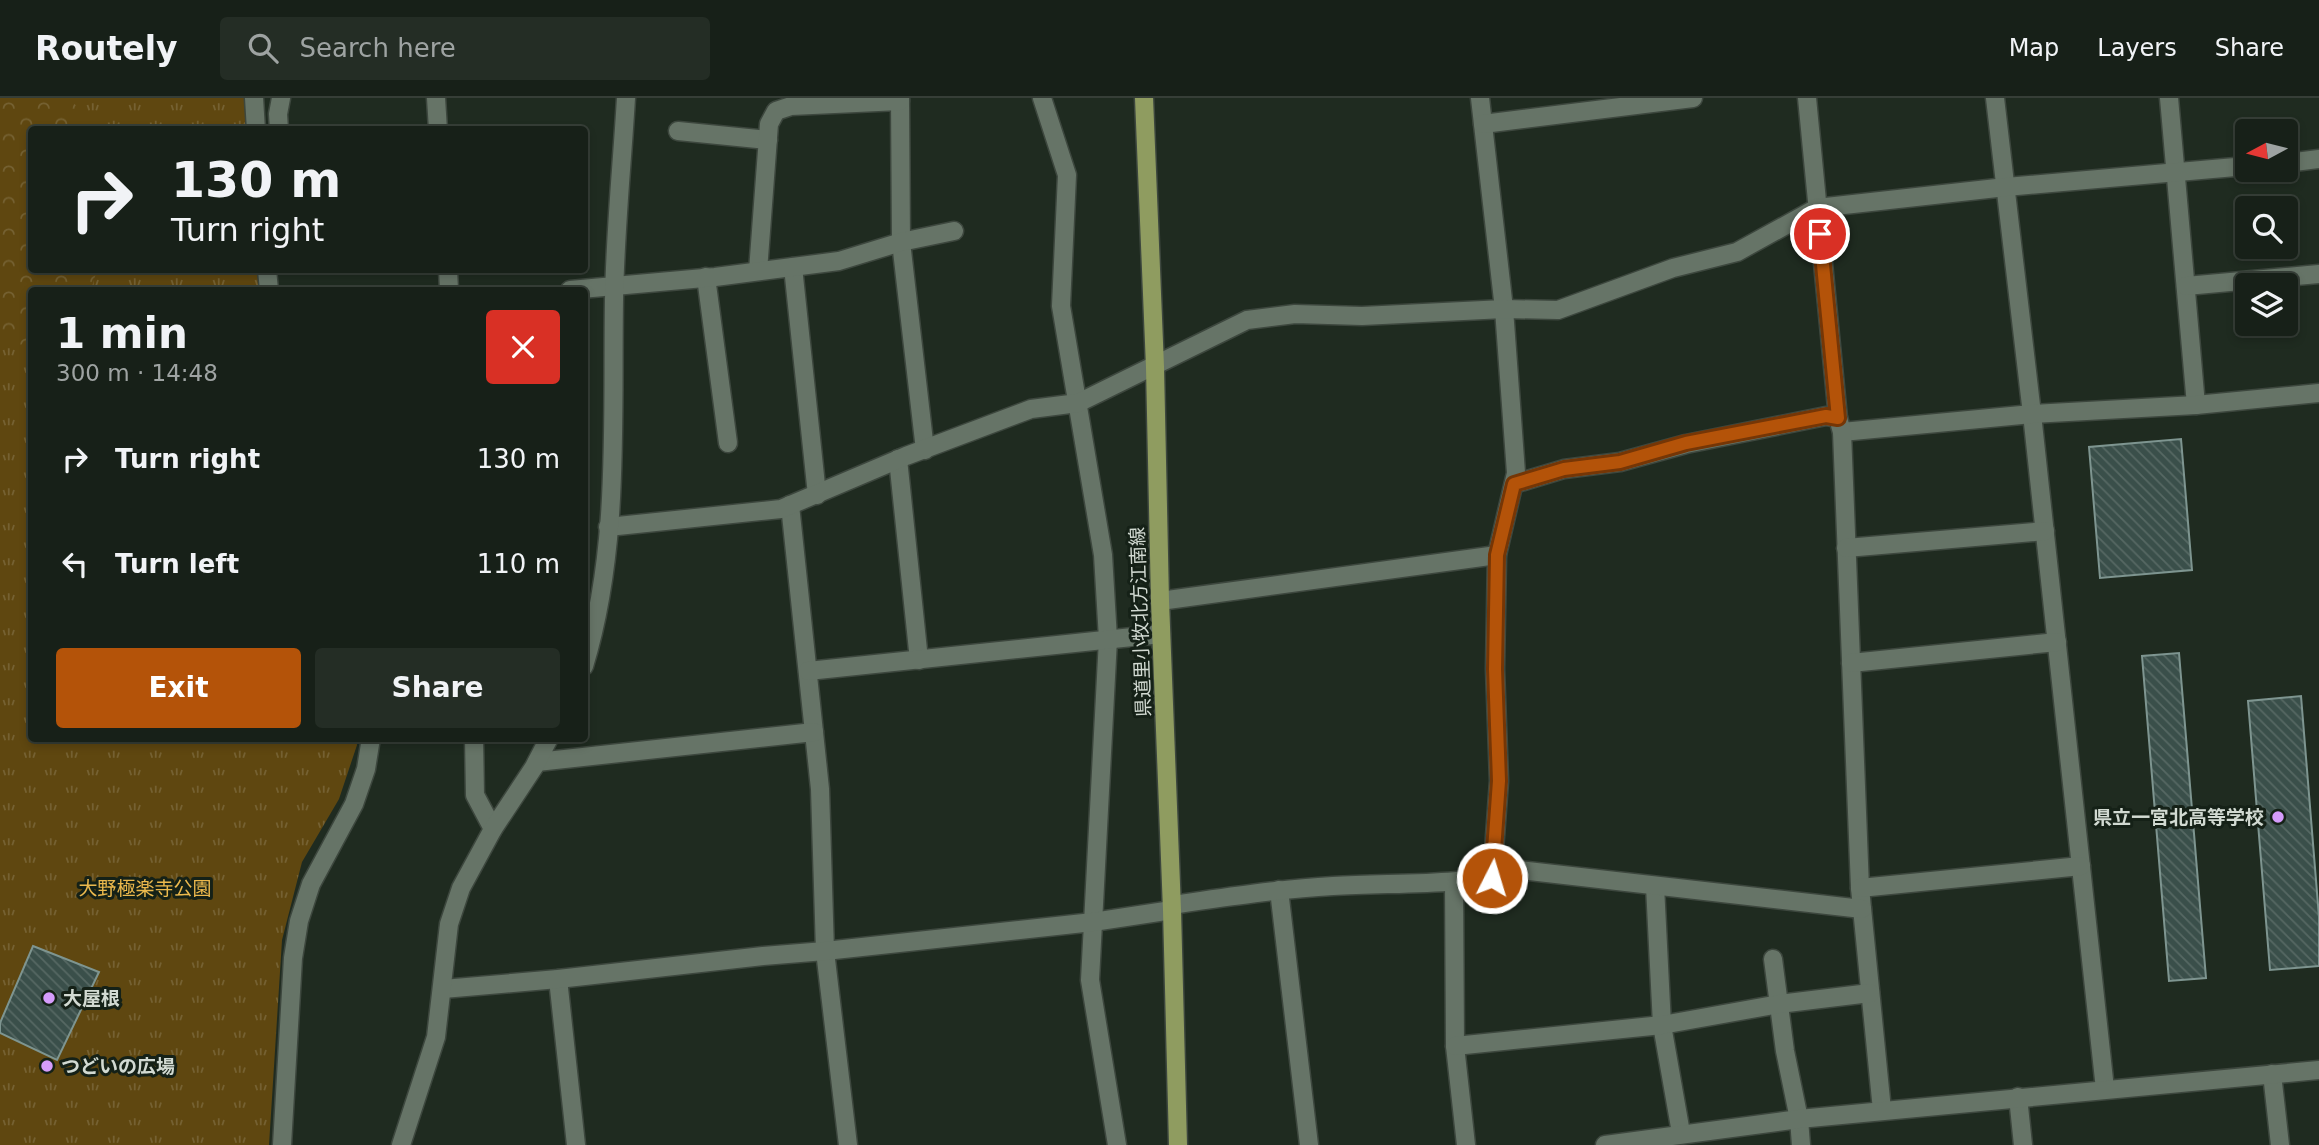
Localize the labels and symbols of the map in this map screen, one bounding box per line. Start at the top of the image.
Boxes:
north arrow [2235,119,2298,182]
pin [1790,204,1850,264]
street label: 県道里小牧北方江南線 [1126,527,1154,717]
place label: 県立一宮北高等学校 [2093,806,2264,828]
marker: 県立一宮北高等学校 [2270,809,2286,825]
position arrow [1455,841,1529,915]
park label: 大野極楽寺公園 [78,877,212,899]
place label: 大屋根 [63,987,120,1009]
marker: 大屋根 [41,990,57,1006]
place label: つどいの広場 [61,1055,175,1077]
marker: つどいの広場 [39,1058,55,1074]

